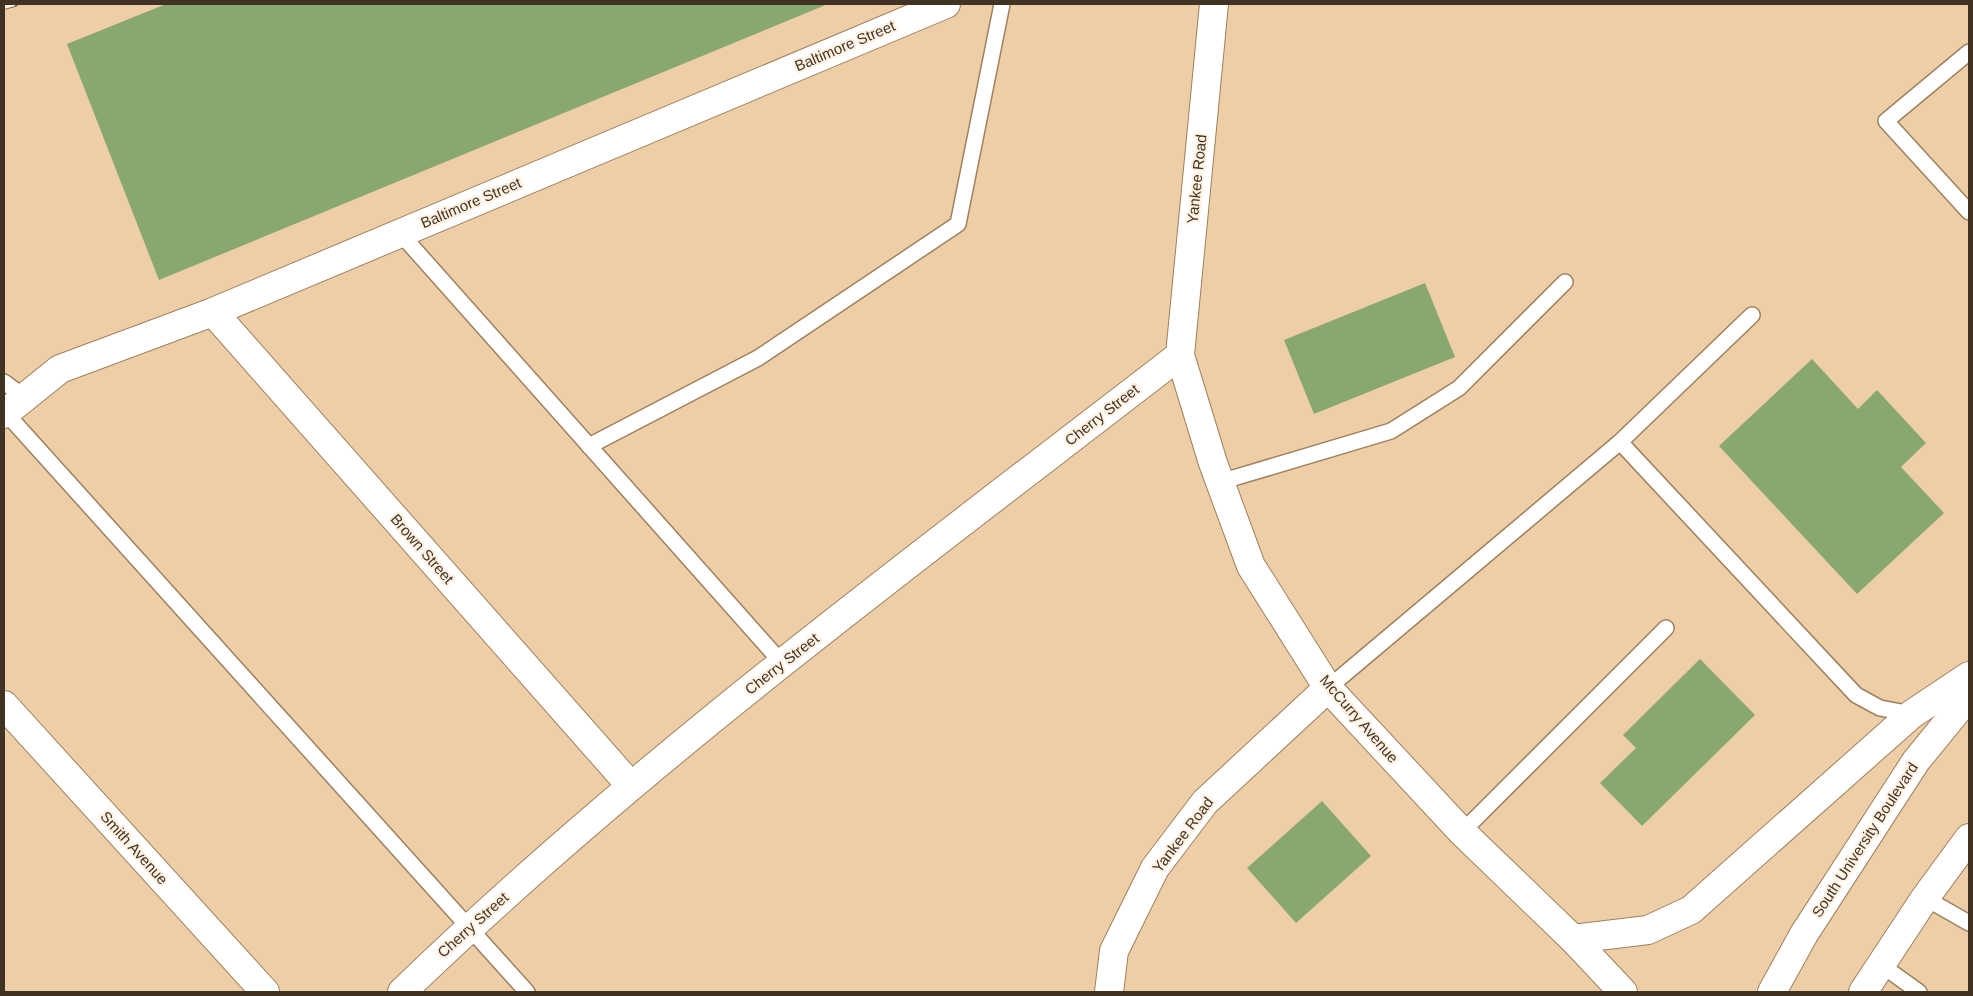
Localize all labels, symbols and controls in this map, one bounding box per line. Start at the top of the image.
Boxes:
street label: Baltimore Street [792,16,898,74]
street label: Yankee Road [1183,133,1210,224]
street label: Baltimore Street [418,173,524,231]
street label: Cherry Street [1061,380,1143,449]
street label: Brown Street [388,510,458,588]
street label: Cherry Street [741,629,823,698]
street label: McCurry Avenue [1317,671,1402,766]
street label: South University Boulevard [1808,759,1921,920]
street label: Yankee Road [1149,794,1216,876]
street label: Smith Avenue [97,808,172,888]
street label: Cherry Street [434,888,512,961]

